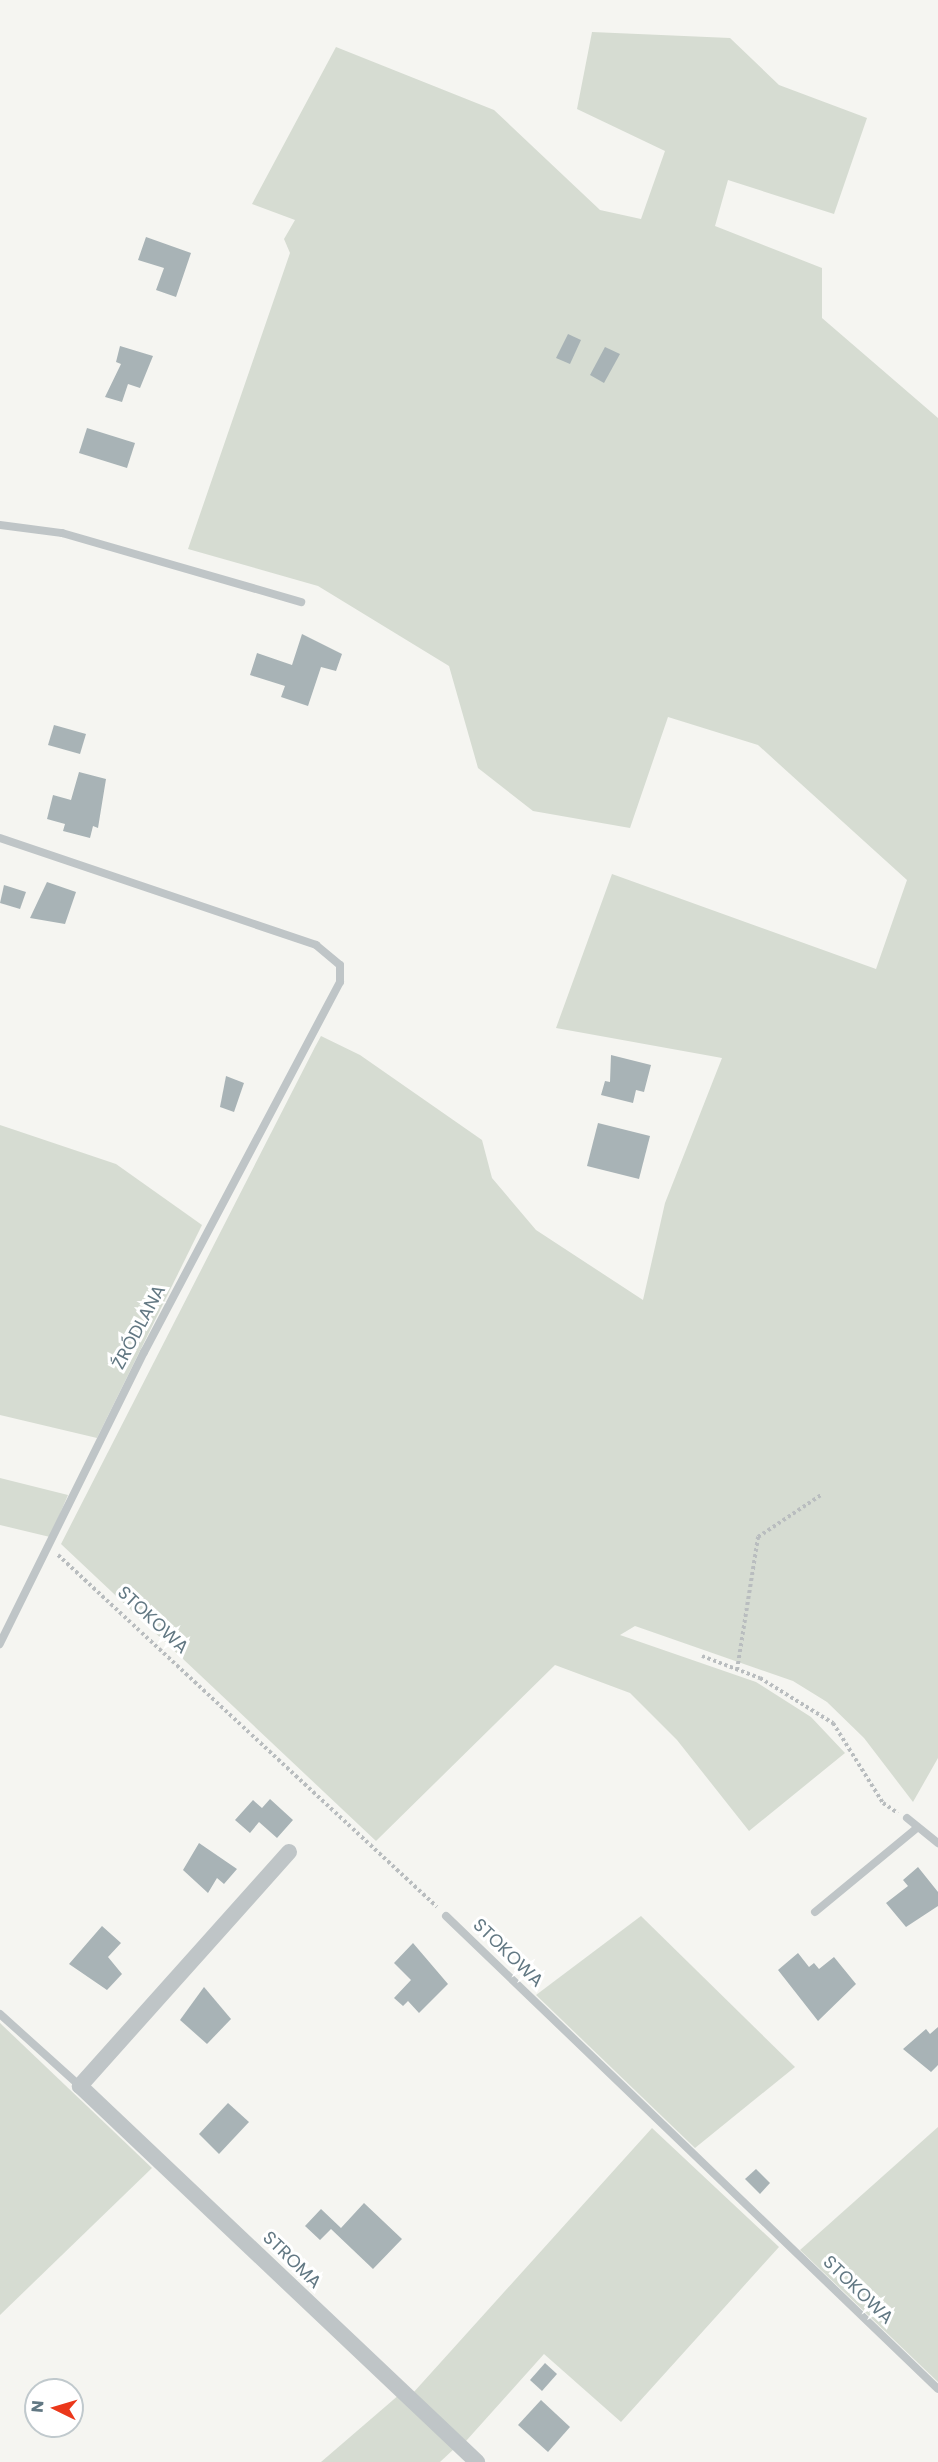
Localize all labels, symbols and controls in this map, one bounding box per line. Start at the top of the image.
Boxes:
street label: ŹRÓDLANA [108,1281,170,1373]
street label: STOKOWA [113,1582,193,1658]
street label: STOKOWA [468,1914,548,1992]
street label: STROMA [258,2227,326,2293]
street label: STOKOWA [818,2251,898,2329]
north arrow [24,2378,84,2438]
text: N [26,2400,50,2414]

